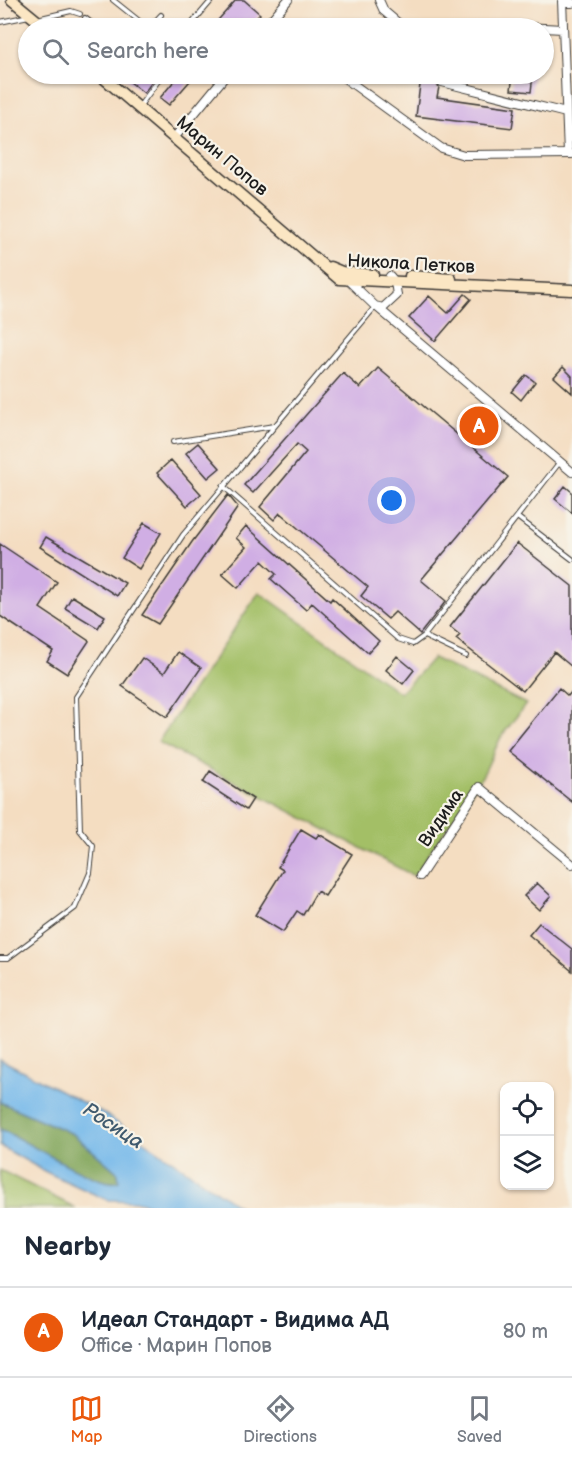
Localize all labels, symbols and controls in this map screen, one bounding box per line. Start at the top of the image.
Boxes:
search box [18,18,554,84]
icon: search [39,35,72,68]
text: Search here [87,38,209,65]
street label: Марин Попов [172,112,272,201]
street label: Никола Петков [347,250,476,278]
pin: A [460,404,498,448]
your location [377,486,406,515]
street label: Видима [414,785,468,851]
map controls [500,1082,554,1190]
button: locate [500,1082,554,1136]
water label: Росица [78,1098,148,1154]
button: layers [500,1136,554,1190]
text: Nearby [24,1232,111,1263]
text: Идеал Стандарт - Видима АД [81,1307,389,1334]
text: A [37,1320,50,1344]
text: 80 m [503,1320,548,1344]
text: Office · Марин Попов [81,1334,272,1358]
tab: Map [70,1392,103,1447]
tab: Directions [243,1392,317,1447]
tab: Saved [457,1392,502,1447]

